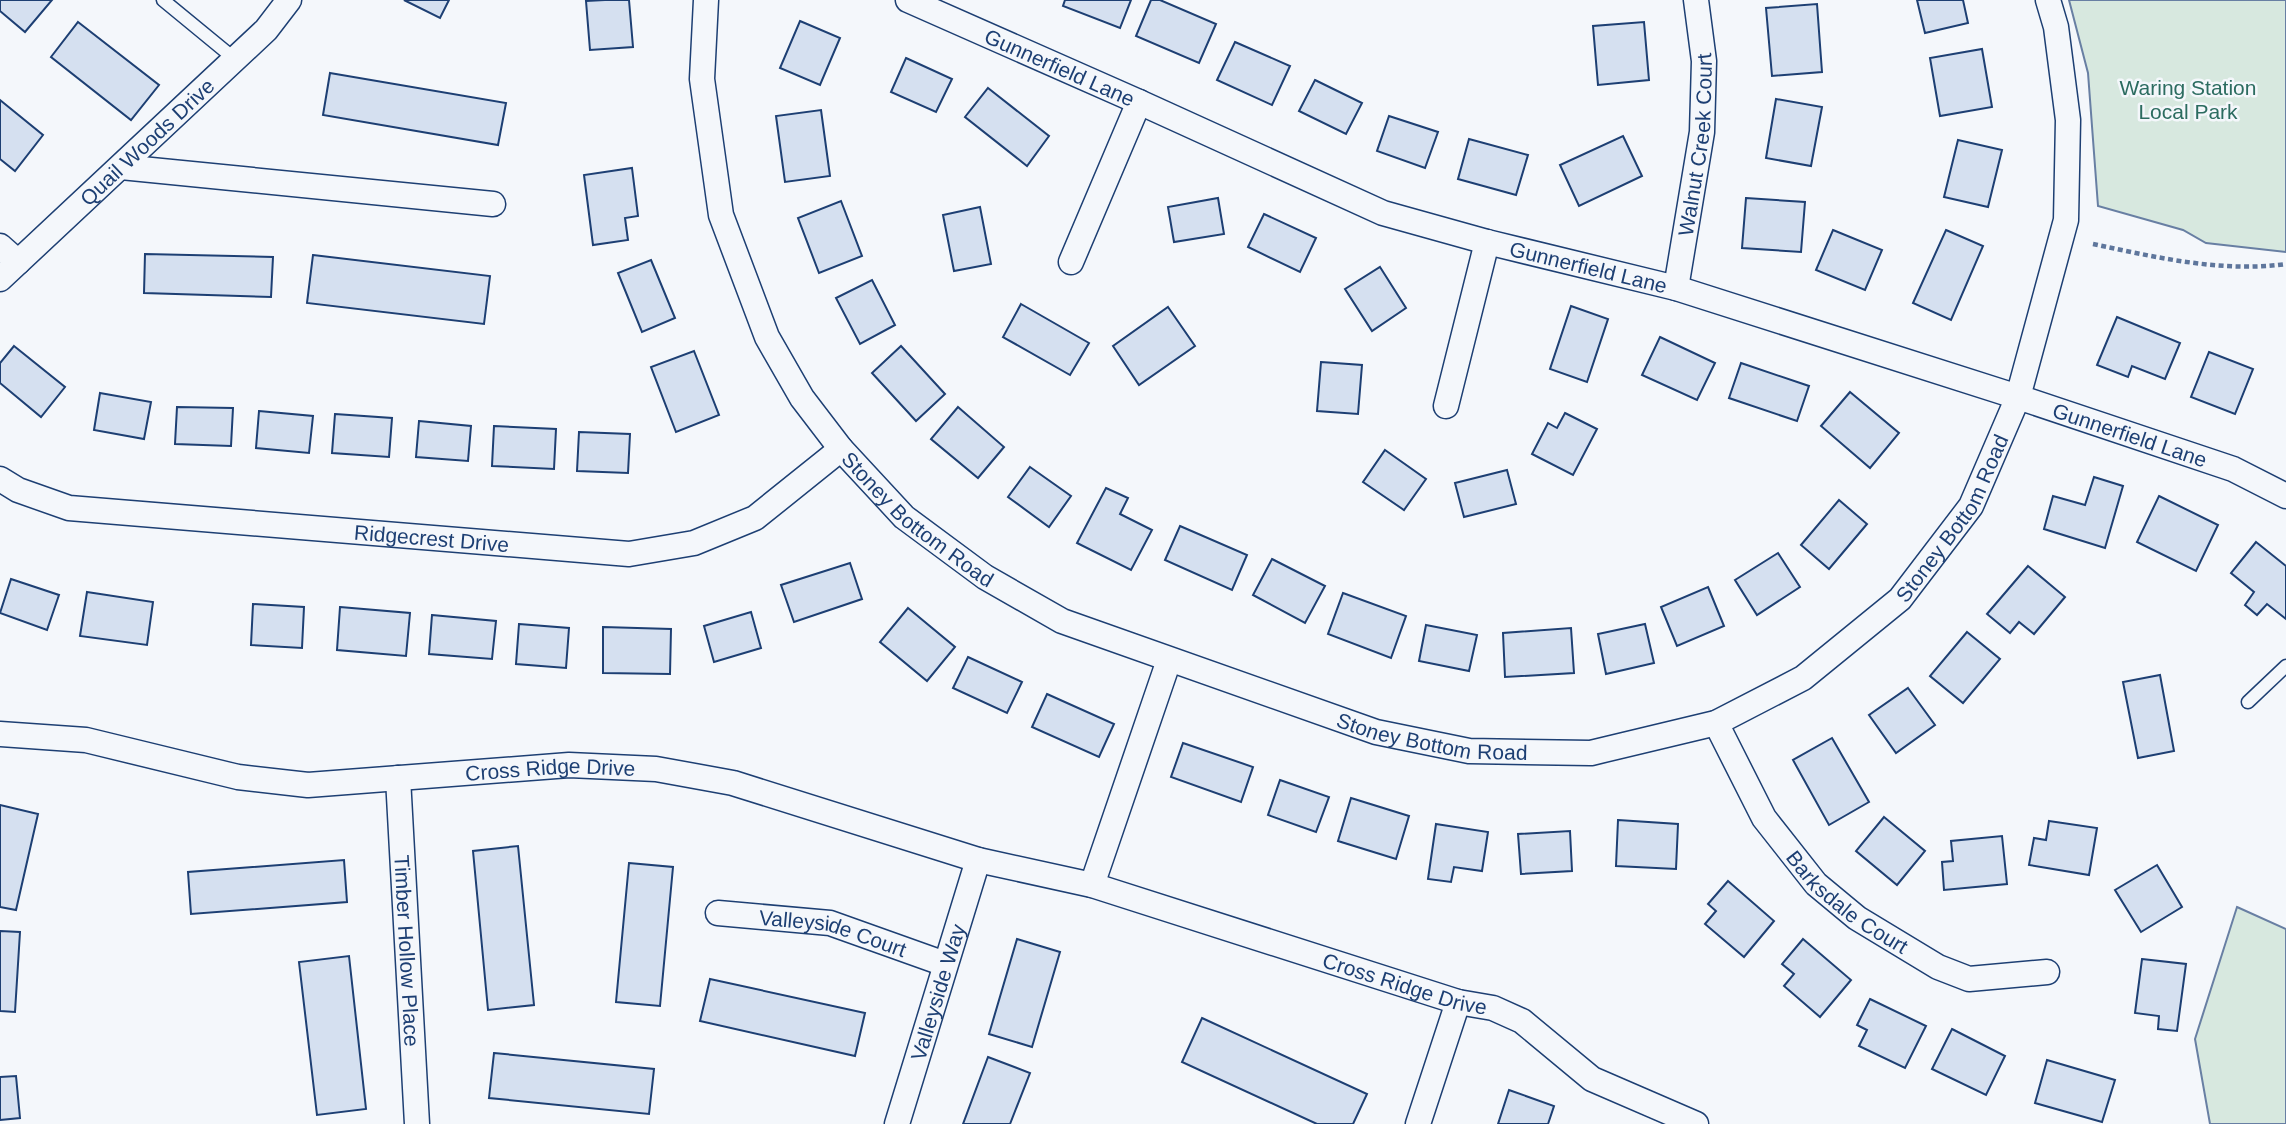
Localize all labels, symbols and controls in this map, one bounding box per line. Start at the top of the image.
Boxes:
street label: Gunnerfield Lane [981,24,1138,110]
street label: Walnut Creek Court [1673,52,1716,237]
street label: Quail Woods Drive [75,74,218,210]
park label: Waring Station Local Park [2120,76,2256,123]
street label: Gunnerfield Lane [1507,236,1670,297]
street label: Gunnerfield Lane [2050,398,2210,471]
street label: Stoney Bottom Road [1891,431,2012,606]
street label: Stoney Bottom Road [838,447,998,591]
street label: Ridgecrest Drive [353,520,510,556]
street label: Stoney Bottom Road [1334,708,1528,763]
street label: Cross Ridge Drive [464,754,636,784]
street label: Barksdale Court [1782,846,1912,958]
street label: Timber Hollow Place [391,854,424,1047]
street label: Valleyside Court [758,905,910,961]
street label: Valleyside Way [906,921,969,1063]
street label: Cross Ridge Drive [1320,948,1489,1018]

